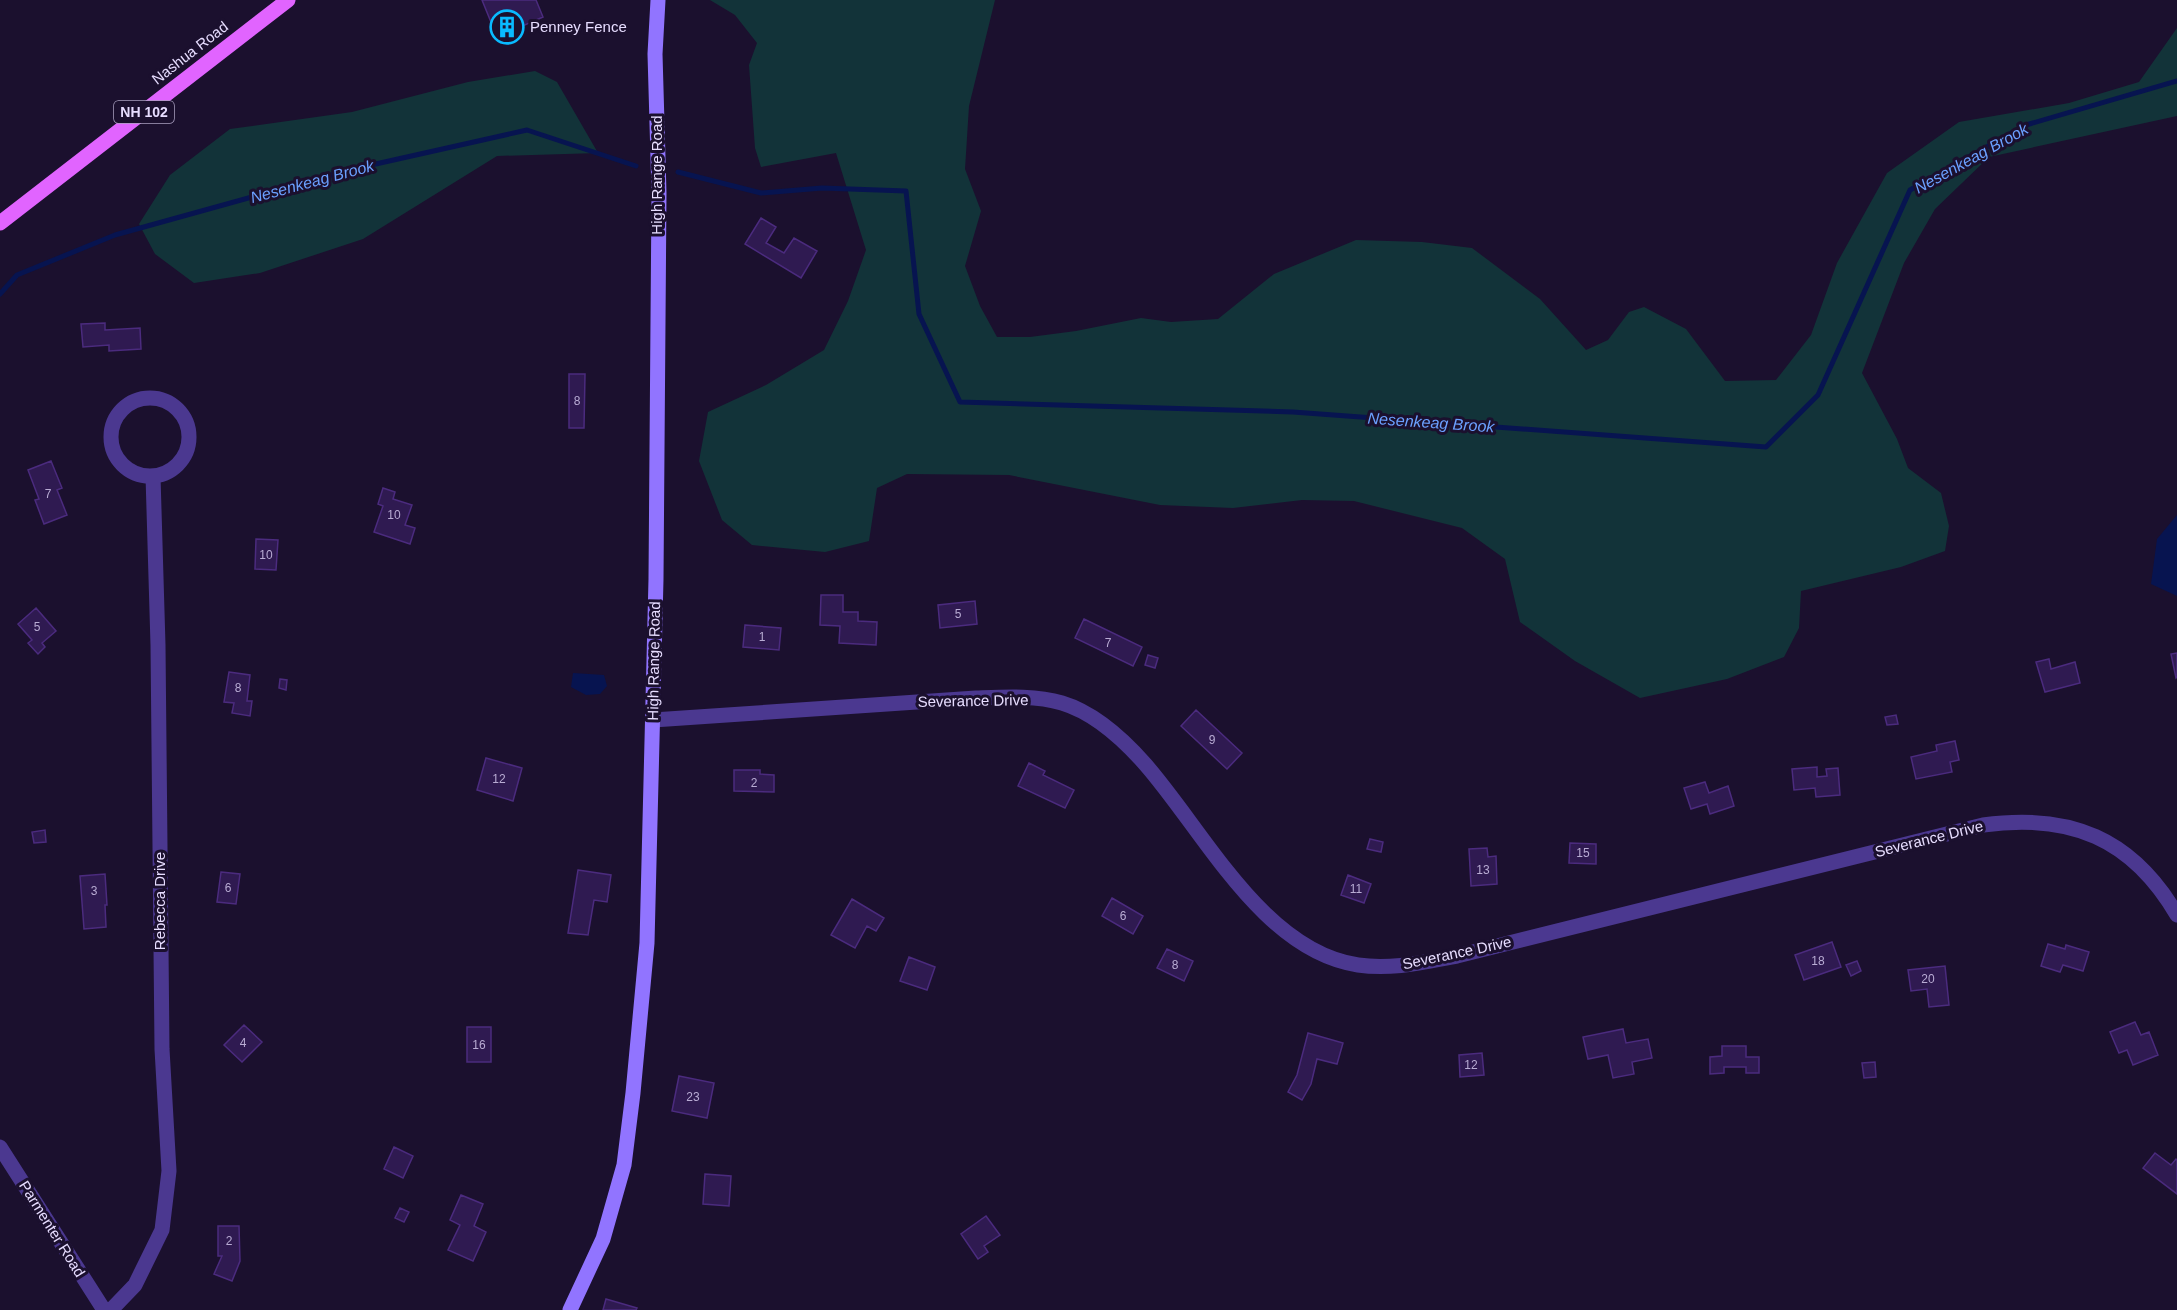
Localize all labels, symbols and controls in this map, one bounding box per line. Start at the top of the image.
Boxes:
building icon: Penney Fence [489,9,525,45]
street label: Nashua Road [148,18,231,88]
place label: Penney Fence [530,18,627,35]
road number: NH 102 [114,101,174,123]
street label: High Range Road [648,115,665,235]
water label: Nesenkeag Brook [1912,120,2032,197]
water label: Nesenkeag Brook [249,157,377,206]
house number: 8 [574,394,581,408]
water label: Nesenkeag Brook [1367,410,1496,435]
house number: 7 [45,487,52,501]
house number: 10 [387,508,401,522]
house number: 10 [259,548,273,562]
street label: High Range Road [644,601,663,721]
house number: 5 [955,607,962,621]
house number: 5 [34,620,41,634]
house number: 1 [759,630,766,644]
house number: 7 [1105,636,1112,650]
house number: 8 [235,681,242,695]
street label: Severance Drive [917,691,1029,710]
house number: 9 [1209,733,1216,747]
house number: 12 [492,772,506,786]
house number: 2 [751,776,758,790]
street label: Severance Drive [1873,817,1985,860]
house number: 15 [1576,846,1590,860]
street label: Rebecca Drive [151,852,168,950]
house number: 13 [1476,863,1490,877]
house number: 6 [225,881,232,895]
house number: 11 [1350,882,1363,896]
house number: 3 [91,884,98,898]
house number: 6 [1120,909,1127,923]
street label: Severance Drive [1401,933,1513,972]
house number: 18 [1811,954,1825,968]
house number: 8 [1172,958,1179,972]
house number: 20 [1921,972,1935,986]
house number: 4 [240,1036,247,1050]
house number: 16 [472,1038,486,1052]
house number: 12 [1464,1058,1478,1072]
house number: 23 [686,1090,700,1104]
street label: Parmenter Road [16,1178,89,1280]
house number: 2 [226,1234,233,1248]

